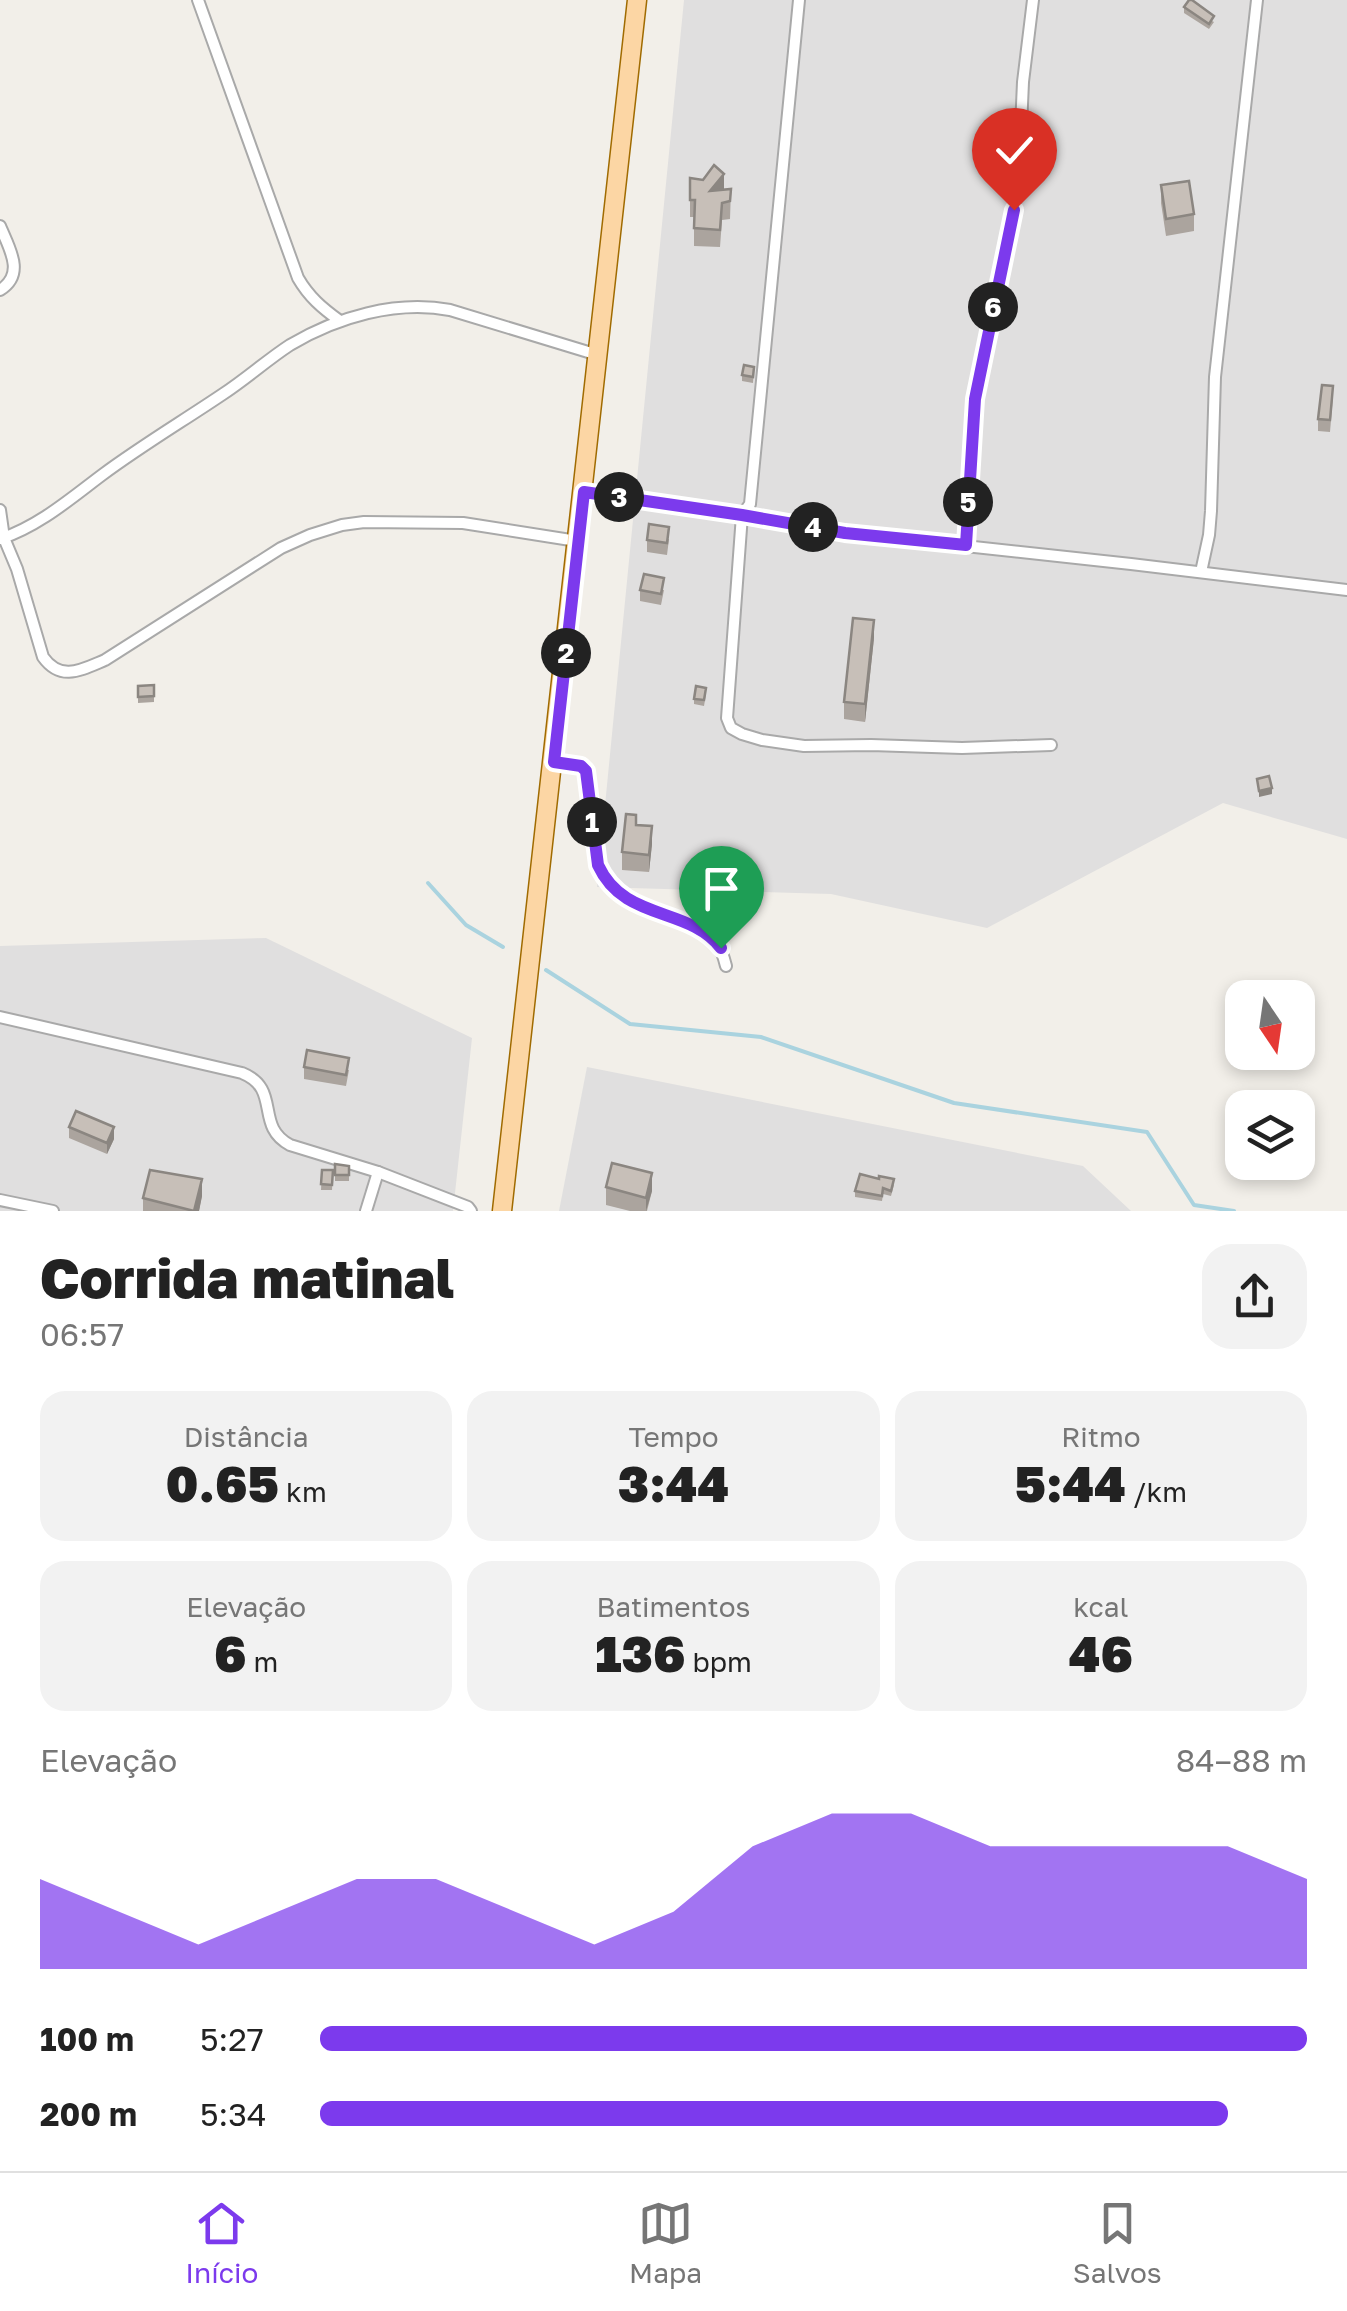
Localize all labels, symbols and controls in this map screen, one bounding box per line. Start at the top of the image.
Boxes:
pin [972,108,1057,211]
icon: check [987,123,1042,178]
pin: 6 [968,282,1018,332]
text: 6 [984,290,1002,323]
pin: 3 [594,472,644,522]
pin: 5 [943,477,993,527]
text: 3 [610,480,628,513]
text: 5 [959,485,977,518]
pin: 4 [788,502,838,552]
text: 4 [804,510,822,543]
pin: 2 [541,628,591,678]
text: 2 [557,636,575,669]
pin: 1 [567,797,617,847]
text: 1 [585,805,599,838]
pin [679,846,764,949]
icon: arrive [694,861,749,916]
north arrow [1225,980,1315,1070]
map controls [1225,980,1315,1180]
button: layers [1225,1090,1315,1180]
text: Corrida matinal [40,1244,454,1310]
button: share [1202,1244,1307,1349]
text: 06:57 [40,1315,124,1353]
text: Distância [184,1420,309,1453]
text: Tempo [629,1420,718,1453]
text: Ritmo [1061,1420,1140,1453]
text: 0.65 [166,1453,279,1513]
text: 3:44 [618,1453,729,1513]
text: 5:44 [1015,1453,1126,1513]
text: km [279,1475,327,1508]
text: /km [1126,1475,1187,1508]
text: Elevação [186,1590,306,1623]
text: Batimentos [597,1590,750,1623]
text: kcal [1073,1590,1128,1623]
text: 6 [214,1623,247,1683]
text: 136 [595,1623,686,1683]
text: 46 [1069,1623,1133,1683]
text: m [247,1645,278,1678]
text: bpm [686,1645,752,1678]
text: Elevação [40,1741,177,1779]
text: 84–88 m [1176,1741,1307,1779]
text: 100 m [40,2020,134,2058]
text: 5:27 [200,2020,264,2058]
text: 200 m [40,2095,137,2133]
text: 5:34 [200,2095,266,2133]
tab: Início [185,2196,258,2289]
tab: Mapa [629,2196,702,2289]
tab: Salvos [1073,2196,1162,2289]

